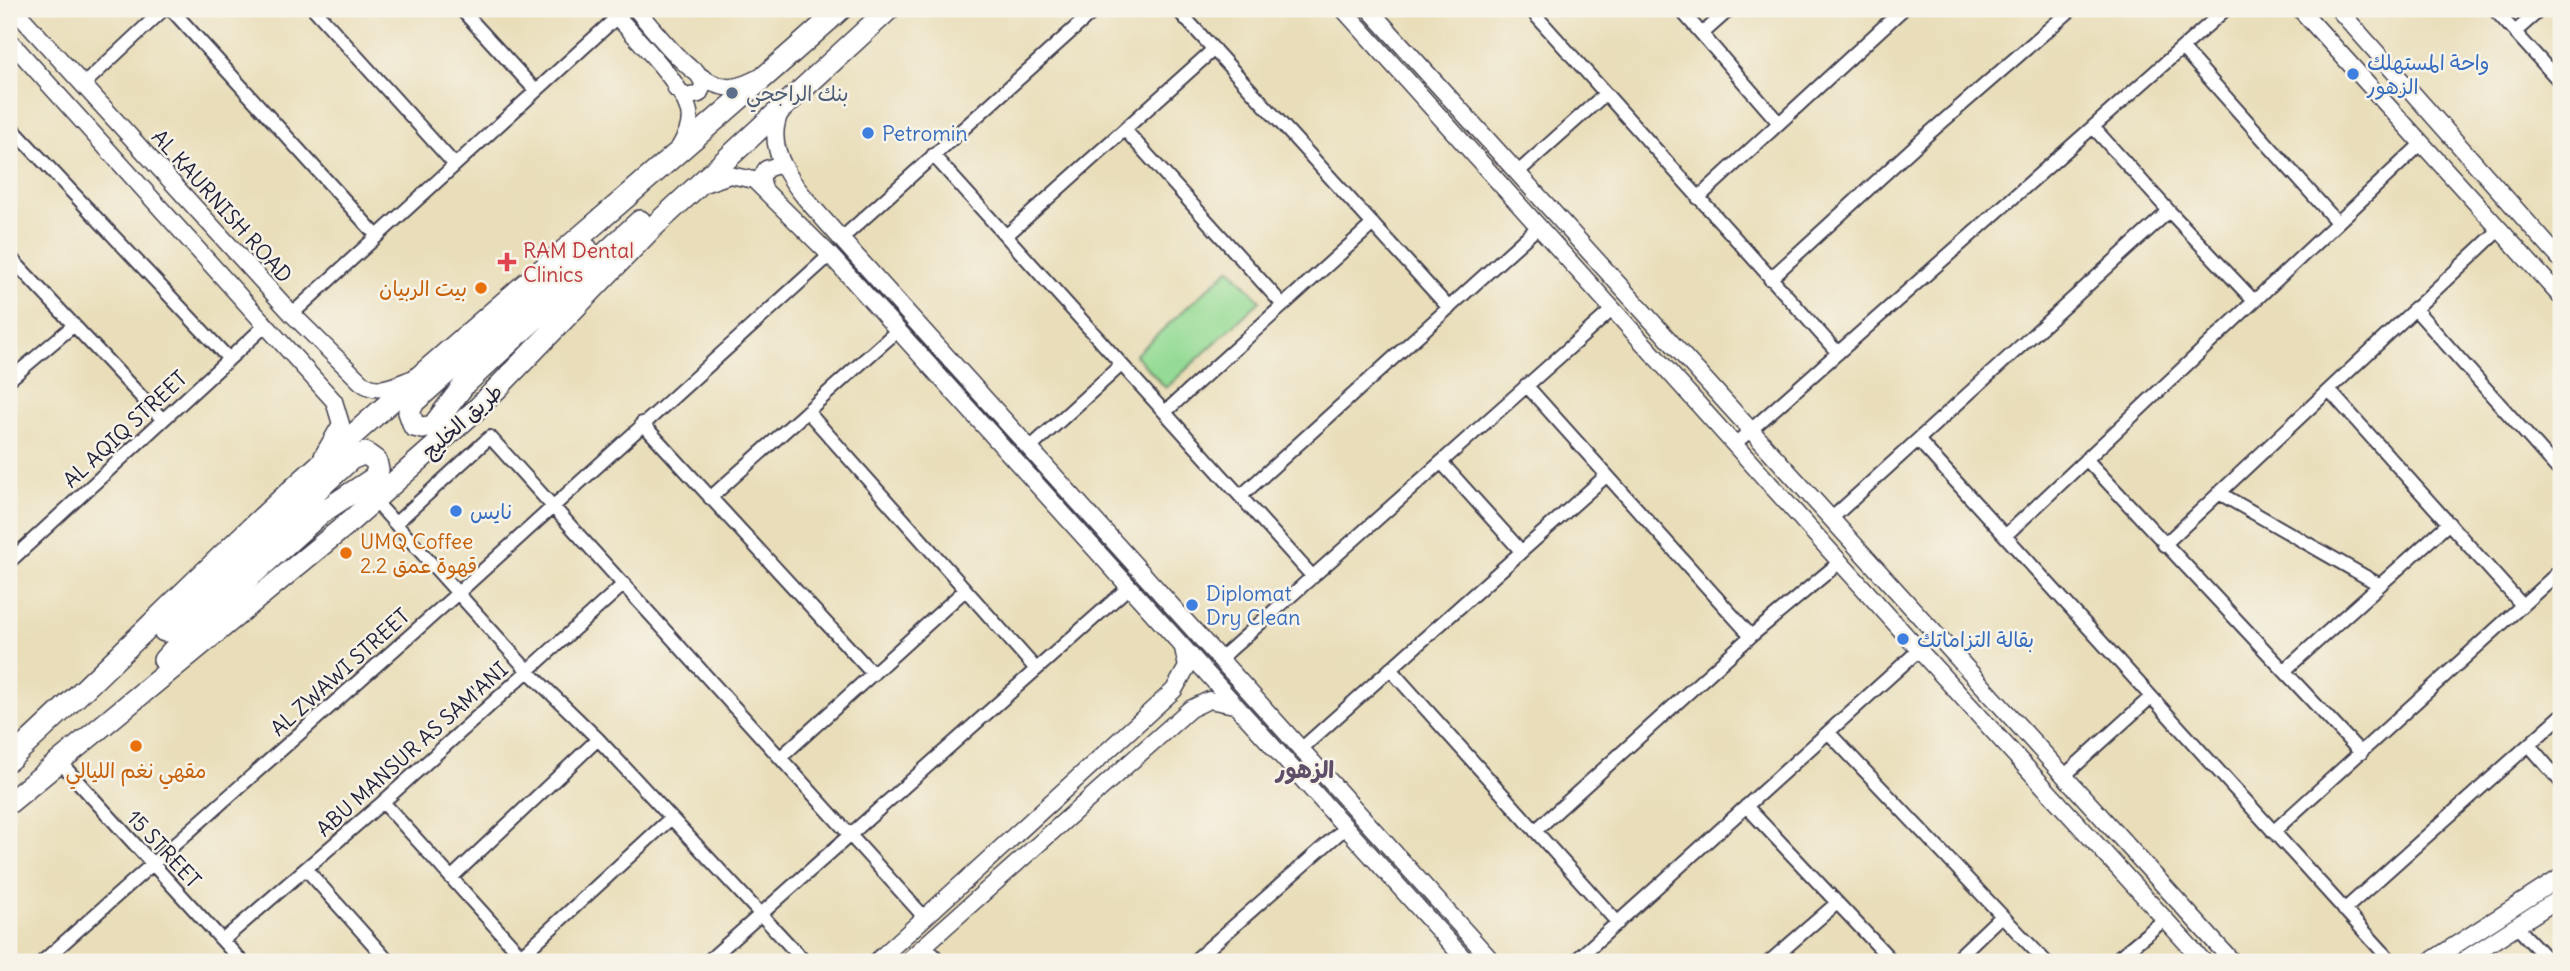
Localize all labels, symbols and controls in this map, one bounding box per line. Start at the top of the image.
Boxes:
place label: واحة المستهلك الزهور [2366,49,2490,100]
marker: واحة المستهلك الزهور [2345,66,2361,82]
place label: بنك الراجحي [746,80,849,113]
marker: بنك الراجحي [724,85,740,101]
place label: Petromin [882,120,968,147]
street label: AL KAURNISH ROAD [146,124,298,288]
marker: Petromin [860,125,876,141]
place label: RAM Dental Clinics [523,237,634,288]
marker: RAM Dental Clinics [497,252,517,272]
place label: بيت الربيان [379,275,467,302]
marker: بيت الربيان [473,280,489,296]
street label: AL AQIQ STREET [57,365,193,493]
street label: طريق الخليج [416,378,509,465]
place label: نايس [470,498,512,525]
marker: نايس [448,503,464,519]
place label: UMQ Coffee 2.2 قهوة عمق [360,528,477,580]
marker: UMQ Coffee 2.2 قهوة عمق [338,545,354,561]
place label: Diplomat Dry Clean [1206,580,1300,631]
marker: Diplomat Dry Clean [1184,597,1200,613]
street label: AL ZWAWI STREET [265,602,415,742]
place label: بقالة التزاماتك [1917,626,2034,653]
marker: بقالة التزاماتك [1895,631,1911,647]
street label: ABU MANSUR AS SAM'ANI [311,656,513,842]
marker: مقهي نغم الليالي [128,738,144,754]
district label: الزهور [1274,755,1334,785]
place label: مقهي نغم الليالي [65,757,207,790]
street label: 15 STREET [121,804,207,894]

